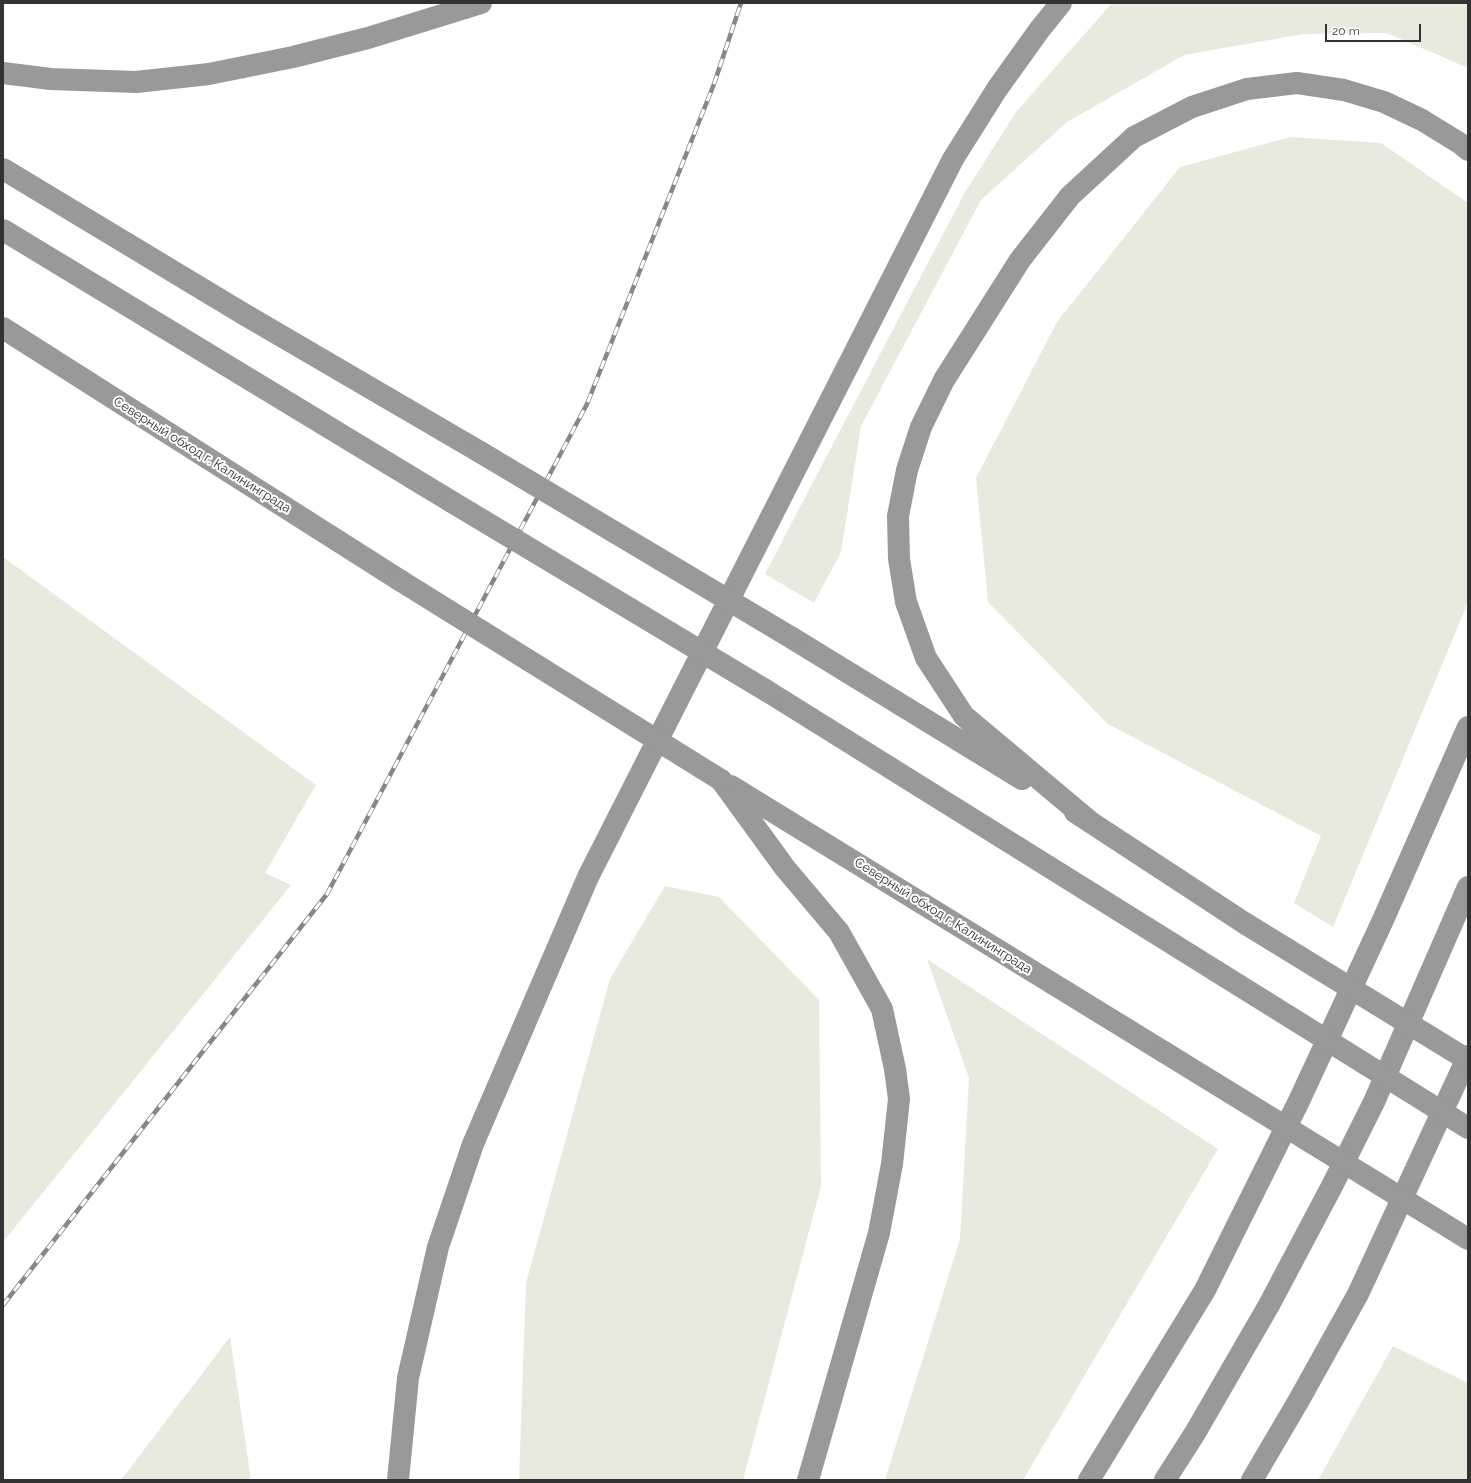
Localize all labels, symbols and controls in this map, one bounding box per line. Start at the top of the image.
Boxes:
scale bar [1327,16,1423,42]
text: 20 m [1332,24,1360,38]
street label: Северный обход г. Калининграда [110,394,294,516]
street label: Северный обход г. Калининграда [851,855,1035,977]

